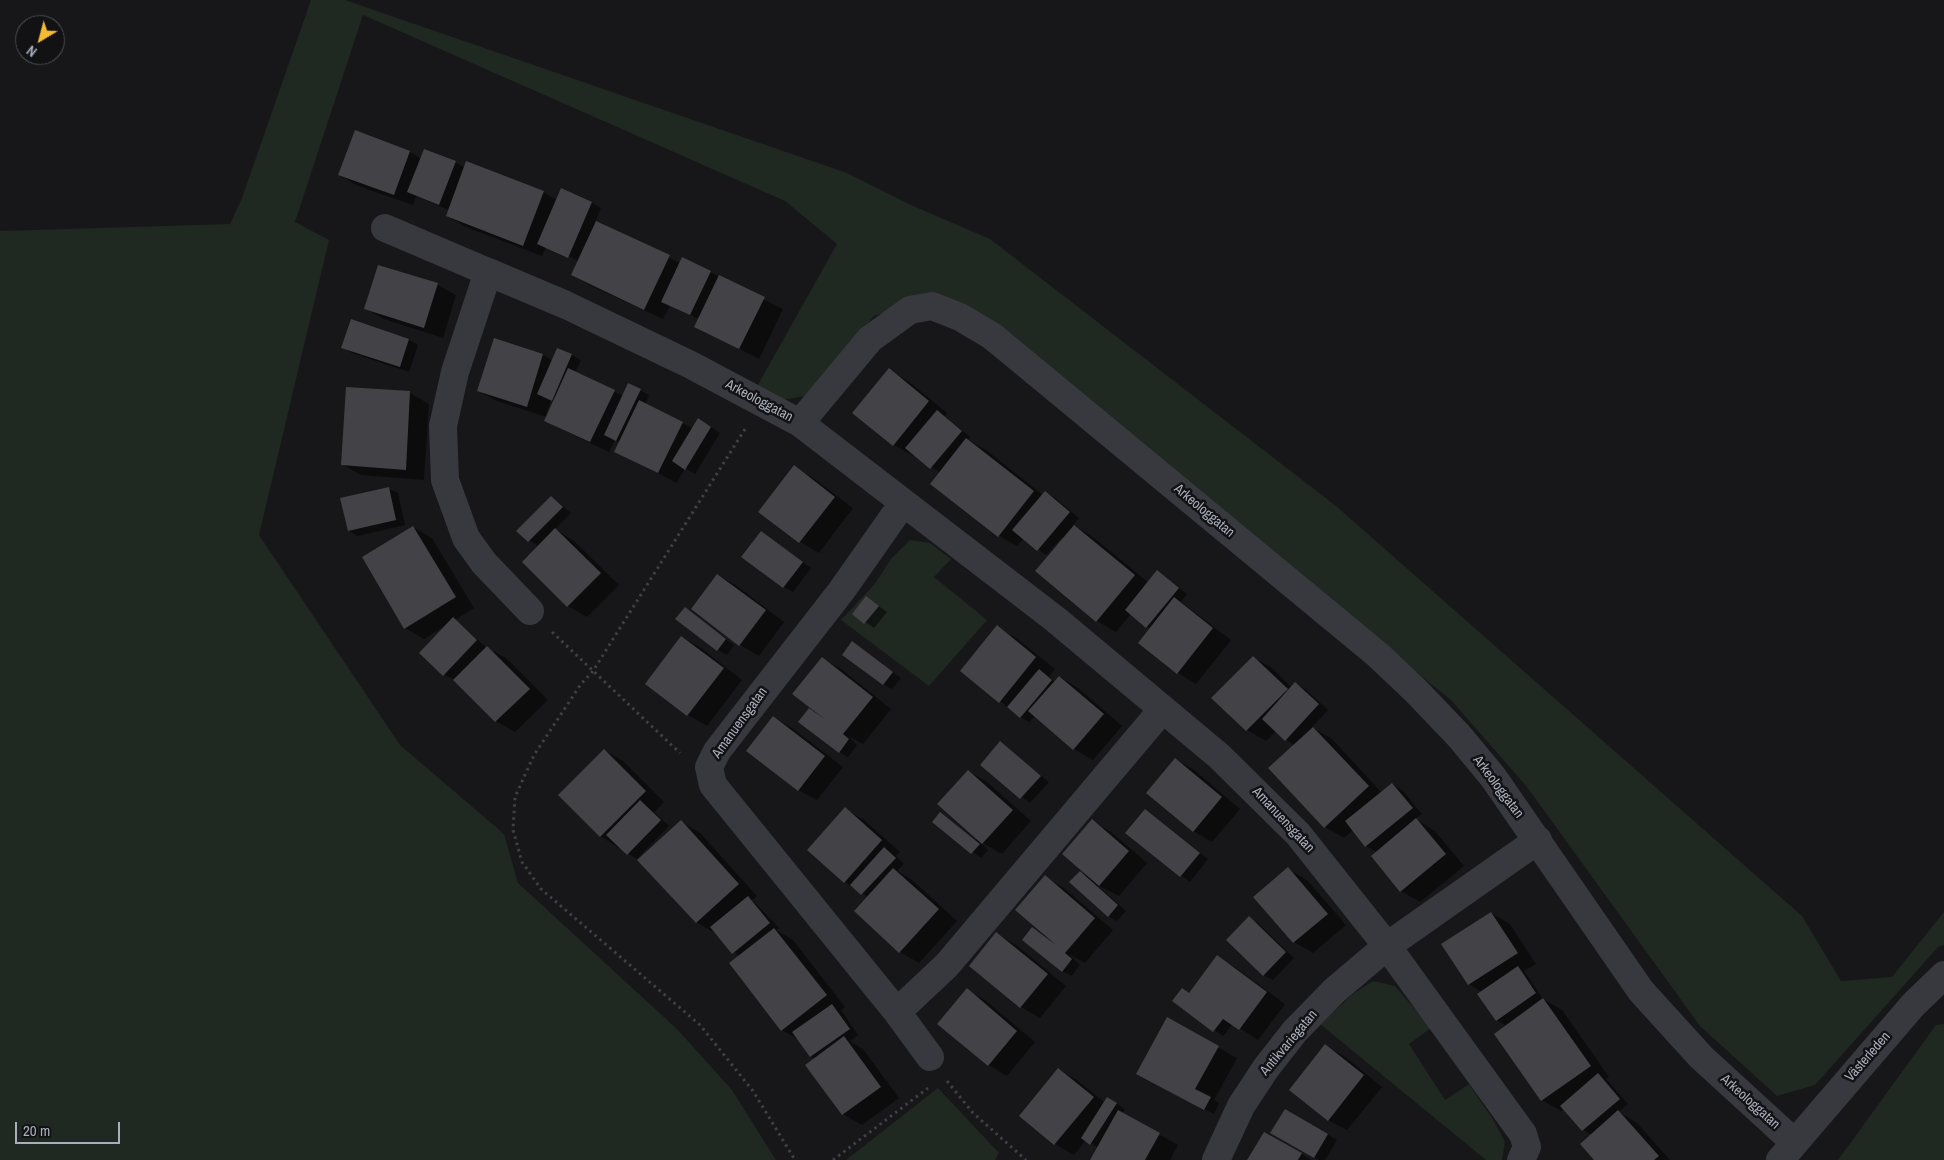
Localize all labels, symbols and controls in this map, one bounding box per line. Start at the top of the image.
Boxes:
north arrow [15,15,65,65]
text: N [23,42,40,61]
street label: Arkeologgatan [722,376,796,426]
street label: Arkeologgatan [1170,481,1238,541]
street label: Amanuensgatan [709,684,771,762]
street label: Arkeologgatan [1469,752,1527,822]
street label: Amanuensgatan [1248,784,1318,856]
street label: Antikvariegatan [1257,1007,1321,1079]
street label: Västerleden [1842,1029,1894,1085]
street label: Arkeologgatan [1717,1071,1783,1133]
scale bar [18,1112,122,1144]
text: 20 m [23,1120,50,1141]

